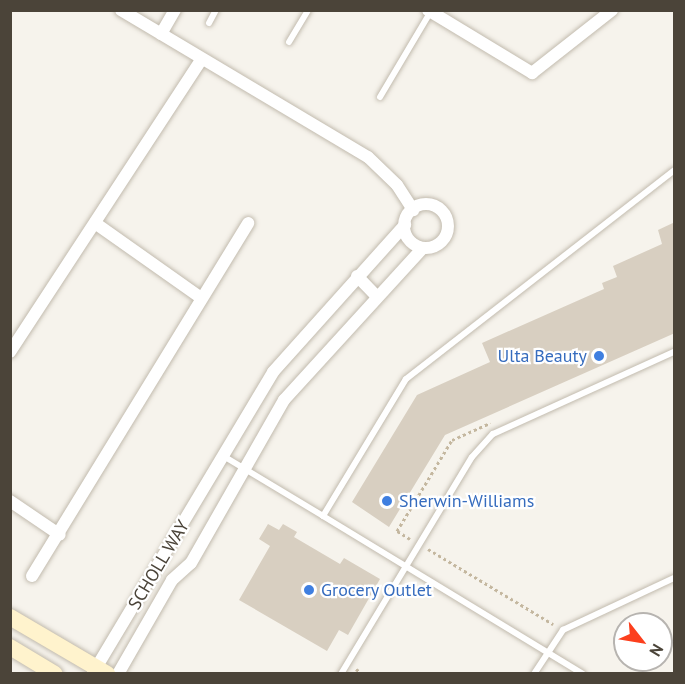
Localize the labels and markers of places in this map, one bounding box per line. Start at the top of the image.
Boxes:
place label: Ulta Beauty [497,345,587,367]
marker: Ulta Beauty [592,349,606,363]
place label: Sherwin-Williams [399,490,534,512]
marker: Sherwin-Williams [380,494,394,508]
place label: Grocery Outlet [321,579,433,601]
marker: Grocery Outlet [302,583,316,597]

